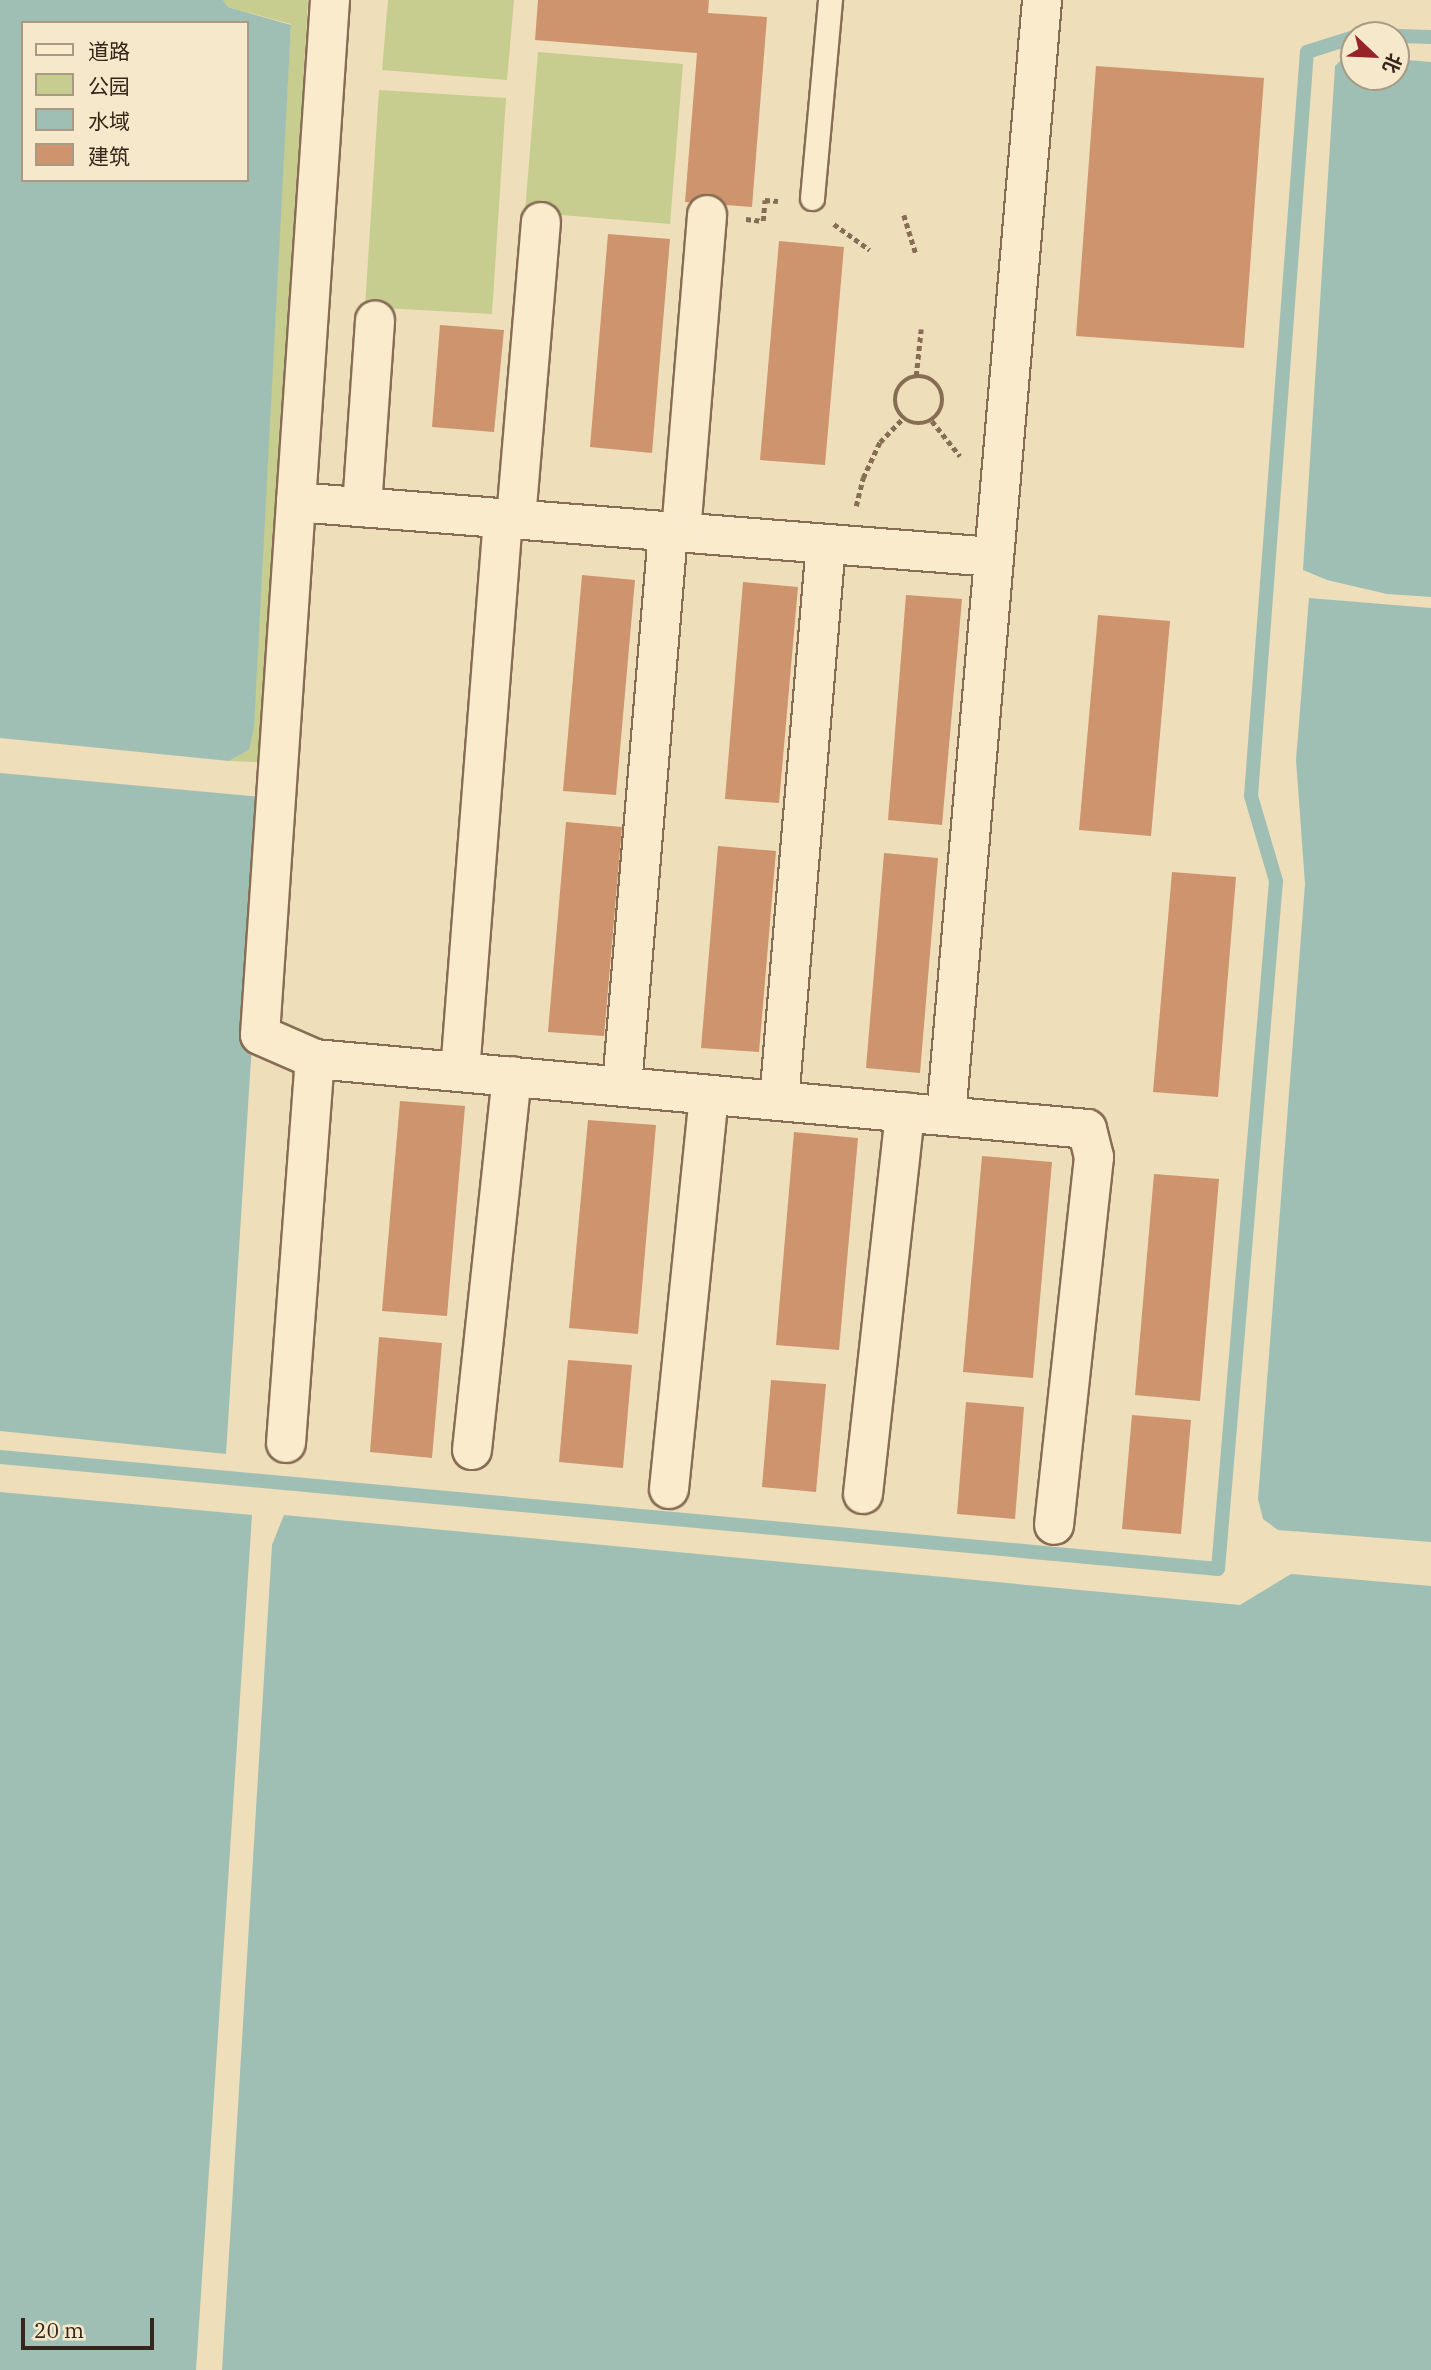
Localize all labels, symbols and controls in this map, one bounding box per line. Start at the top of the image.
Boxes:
legend [21,21,248,182]
north arrow [1340,21,1410,91]
text: 道路 [88,37,130,65]
text: 北 [1378,50,1407,77]
text: 公园 [88,72,130,100]
text: 水域 [88,107,130,135]
text: 建筑 [88,142,130,170]
scale bar [24,2304,158,2348]
text: 20 m [34,2316,84,2344]

